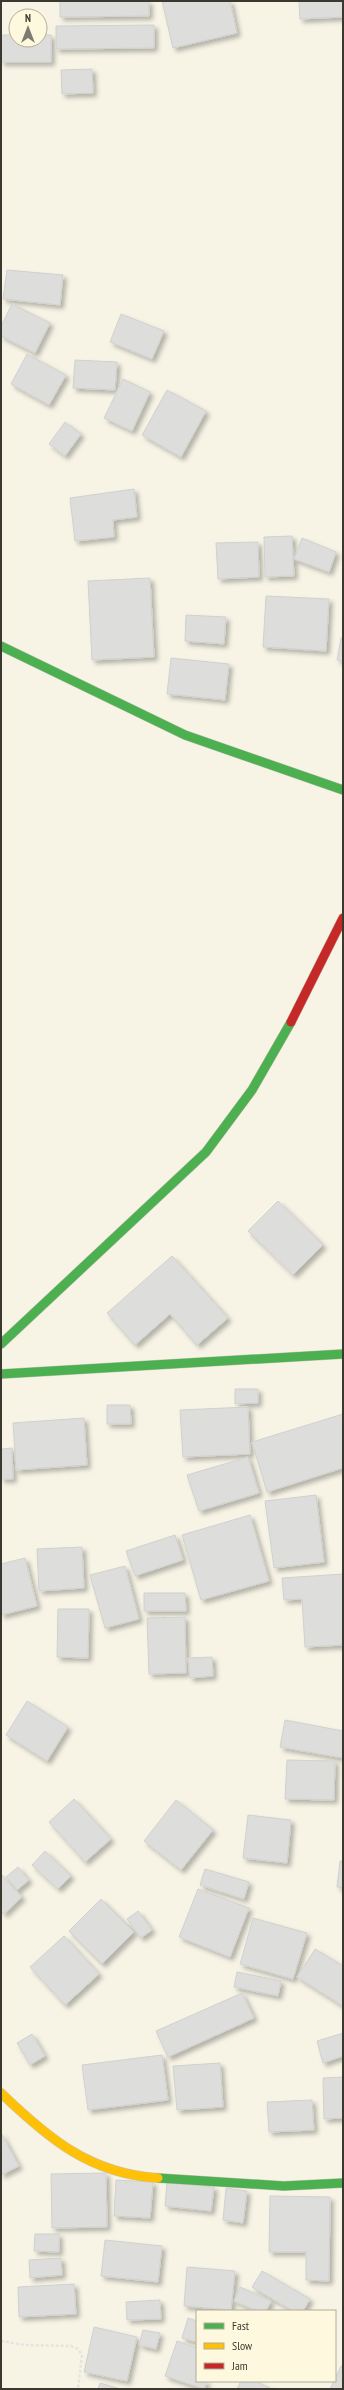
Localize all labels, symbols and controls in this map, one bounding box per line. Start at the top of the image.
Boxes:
north arrow [8,8,48,48]
text: N [25,11,31,25]
legend [196,2310,336,2382]
text: Fast [232,2318,250,2333]
text: Slow [232,2338,253,2353]
text: Jam [231,2358,248,2373]

